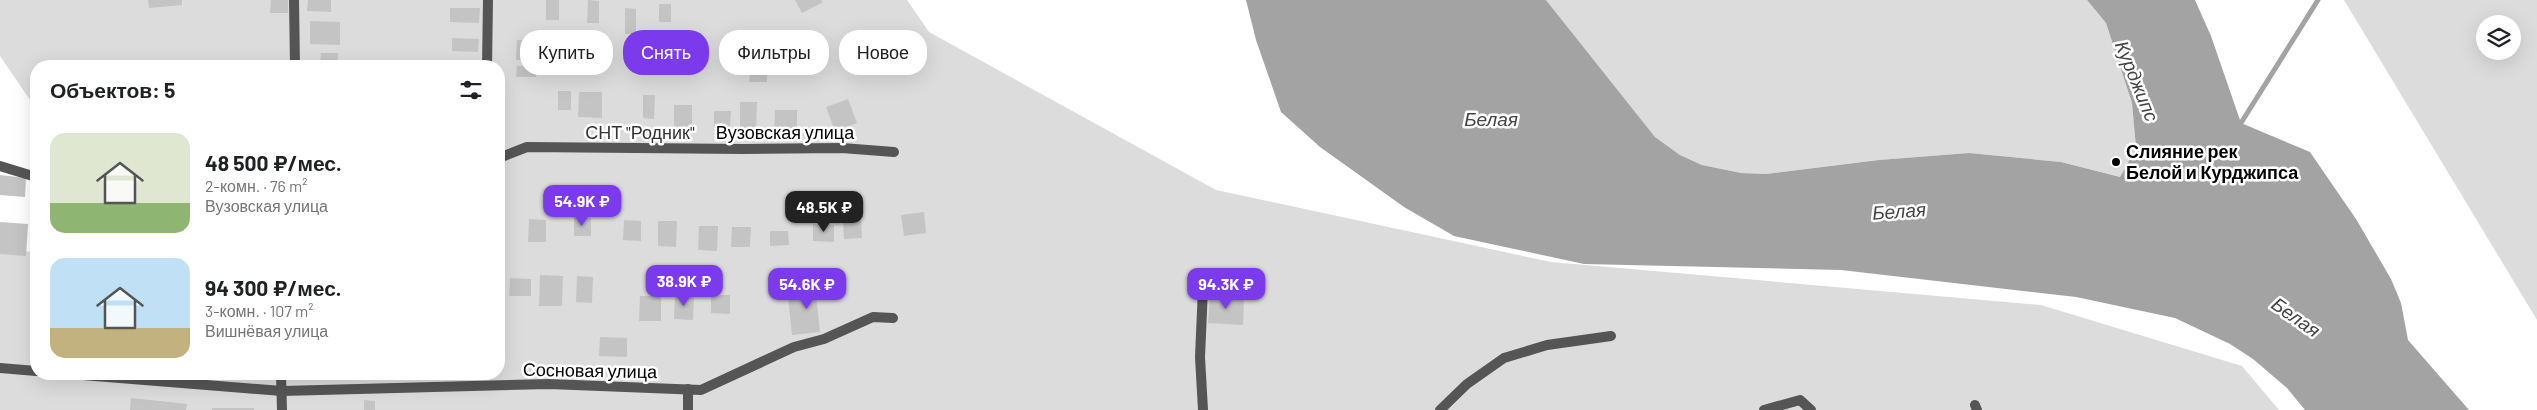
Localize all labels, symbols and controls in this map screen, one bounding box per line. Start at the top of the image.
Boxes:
map controls [2476,15,2521,60]
button: layers [2476,15,2521,60]
chip: Купить [520,30,613,75]
chip: Снять [623,30,709,75]
chip: Фильтры [719,30,829,75]
chip: Новое [839,30,927,75]
water label: Курджипс [2111,37,2164,125]
icon: filters [457,76,485,104]
text: Объектов: 5 [50,77,175,102]
water label: Белая [1464,107,1518,130]
park label: СНТ "Родник" [585,121,695,143]
street label: Вузовская улица [716,121,855,143]
place label: Слияние рек Белой и Курджипса [2126,140,2299,183]
text: 48 500 ₽/мес. [205,150,342,175]
icon: home [90,153,150,213]
marker: Слияние рек Белой и Курджипса [2110,156,2122,168]
text: 2-комн. · 76 m² [205,176,307,195]
pin: 54.9K ₽ [536,184,628,227]
pin: 48.5K ₽ [778,190,870,233]
text: 54.9K ₽ [554,191,610,210]
text: Вузовская улица [205,196,328,215]
text: 48.5K ₽ [796,197,852,216]
water label: Белая [1871,197,1927,224]
pin: 38.9K ₽ [638,264,730,307]
pin: 54.6K ₽ [761,268,853,310]
pin: 94.3K ₽ [1180,268,1272,310]
text: 38.9K ₽ [657,271,711,290]
text: 54.6K ₽ [779,274,835,293]
text: 94.3K ₽ [1198,274,1254,293]
text: 94 300 ₽/мес. [205,275,341,300]
icon: home [90,278,150,338]
water label: Белая [2268,292,2325,341]
text: 3-комн. · 107 m² [205,301,314,320]
text: Вишнёвая улица [205,321,328,340]
street label: Сосновая улица [523,358,658,382]

